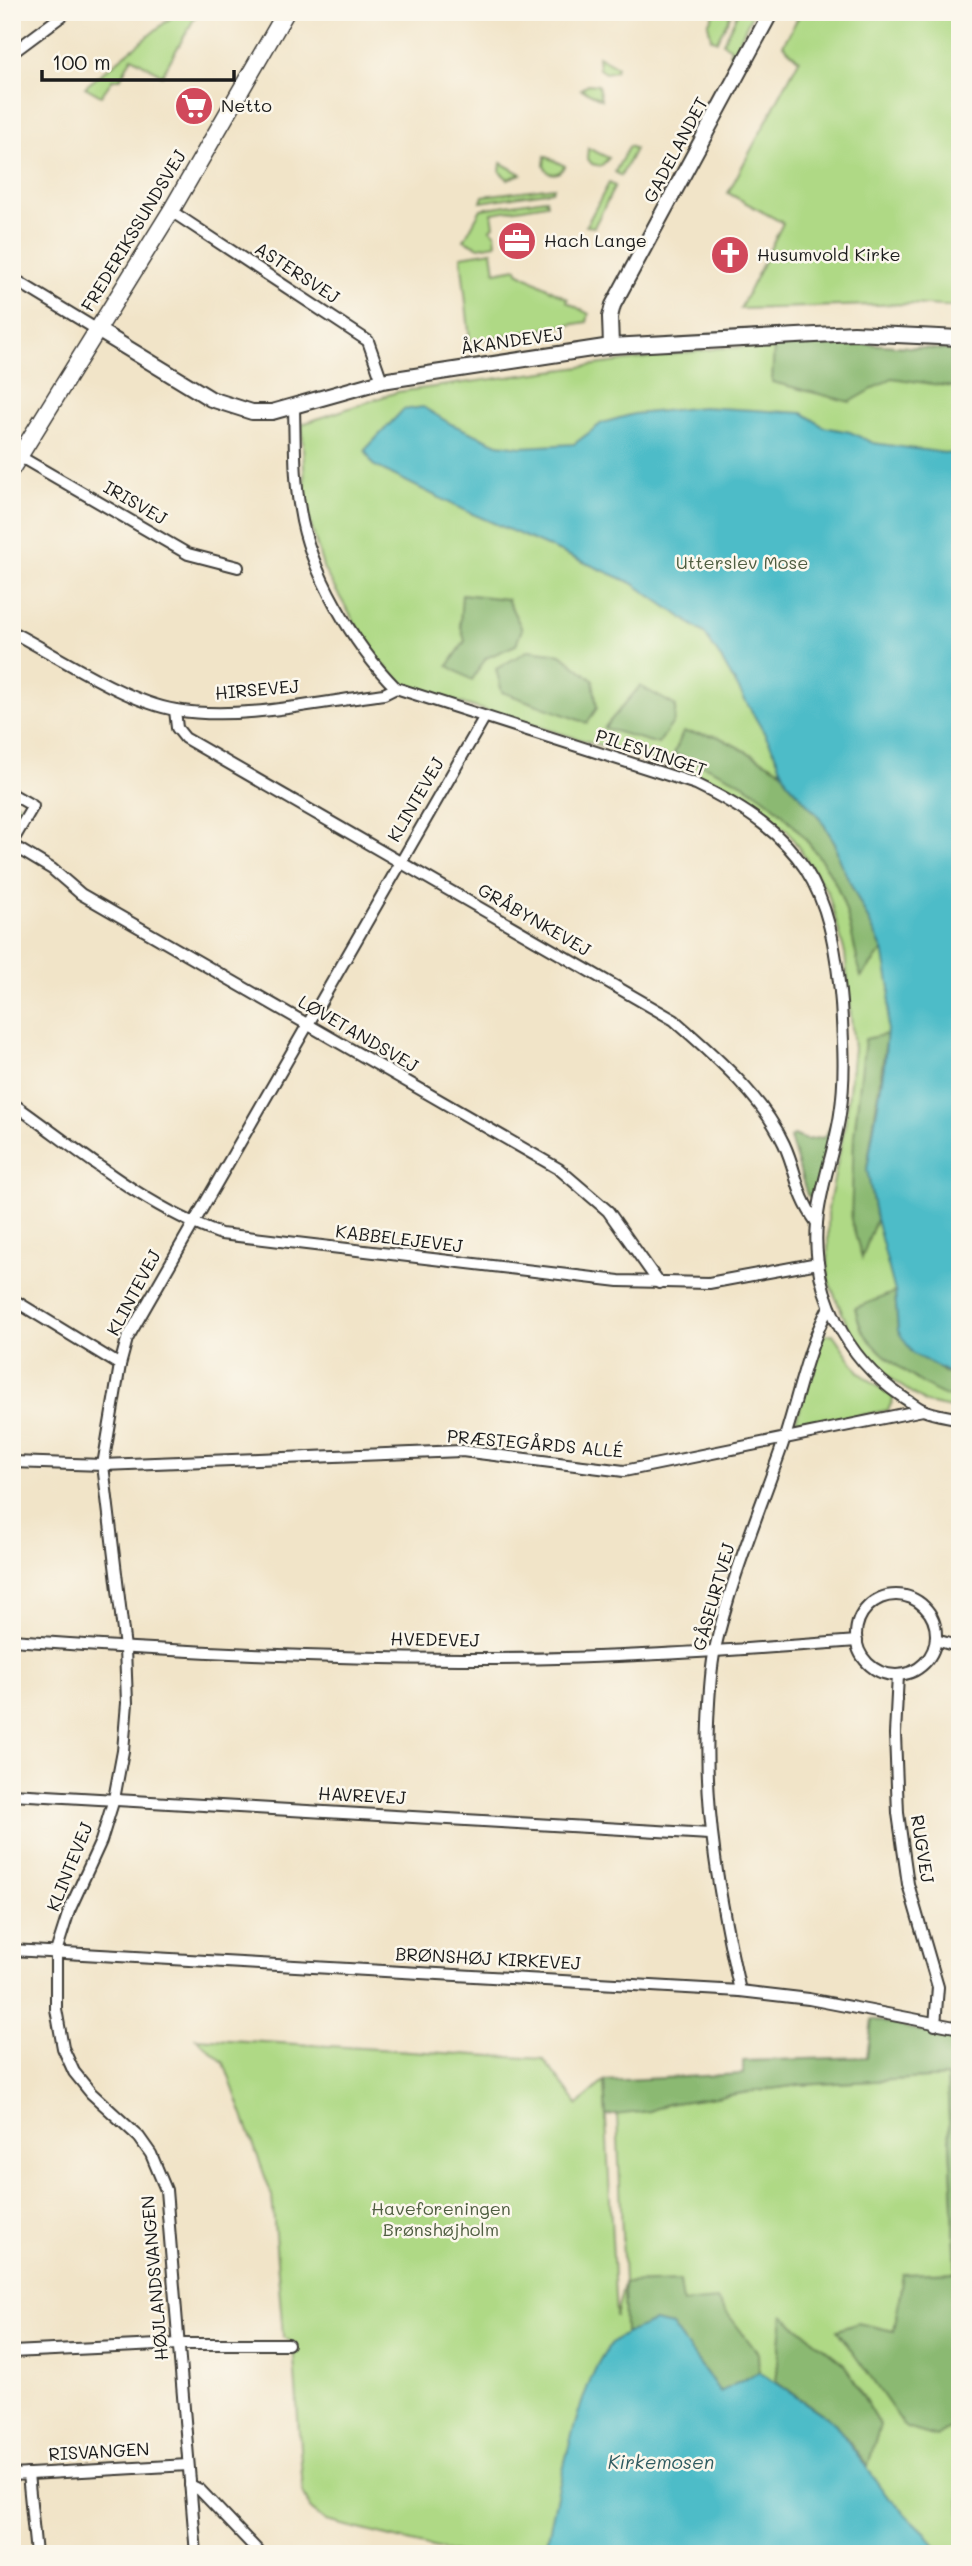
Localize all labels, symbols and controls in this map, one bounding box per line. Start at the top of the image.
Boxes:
scale bar [42,38,234,82]
text: 100 m [52,48,111,75]
supermarket icon: Netto [173,85,215,127]
place label: Netto [221,93,272,117]
street label: GADELANDET [637,93,713,207]
street label: FREDERIKSSUNDSVEJ [75,145,191,316]
office icon: Hach Lange [496,220,538,262]
place label: Hach Lange [544,228,647,252]
church icon: Husumvold Kirke [709,234,751,276]
street label: ASTERSVEJ [251,236,345,309]
place label: Husumvold Kirke [757,242,901,266]
street label: ÅKANDEVEJ [459,321,565,359]
street label: IRISVEJ [100,474,172,530]
park label: Utterslev Mose [676,550,808,574]
street label: HIRSEVEJ [214,673,300,705]
street label: PILESVINGET [593,723,710,781]
street label: KLINTEVEJ [381,753,449,846]
street label: GRÅBYNKEVEJ [474,877,595,961]
street label: LØVETANDSVEJ [294,989,423,1077]
street label: KABBELEJEVEJ [334,1218,464,1258]
street label: KLINTEVEJ [101,1245,166,1340]
street label: PRÆSTEGÅRDS ALLÉ [446,1423,624,1463]
street label: GÅSEURTVEJ [686,1540,740,1653]
street label: HVEDEVEJ [390,1626,480,1652]
street label: HAVREVEJ [318,1781,407,1809]
street label: RUGVEJ [906,1813,940,1885]
street label: KLINTEVEJ [40,1819,98,1915]
street label: BRØNSHØJ KIRKEVEJ [395,1941,582,1975]
street label: HØJLANDSVANGEN [135,2195,173,2362]
park label: Haveforeningen Brønshøjholm [371,2196,511,2241]
street label: RISVANGEN [48,2436,150,2466]
water label: Kirkemosen [608,2449,714,2474]

